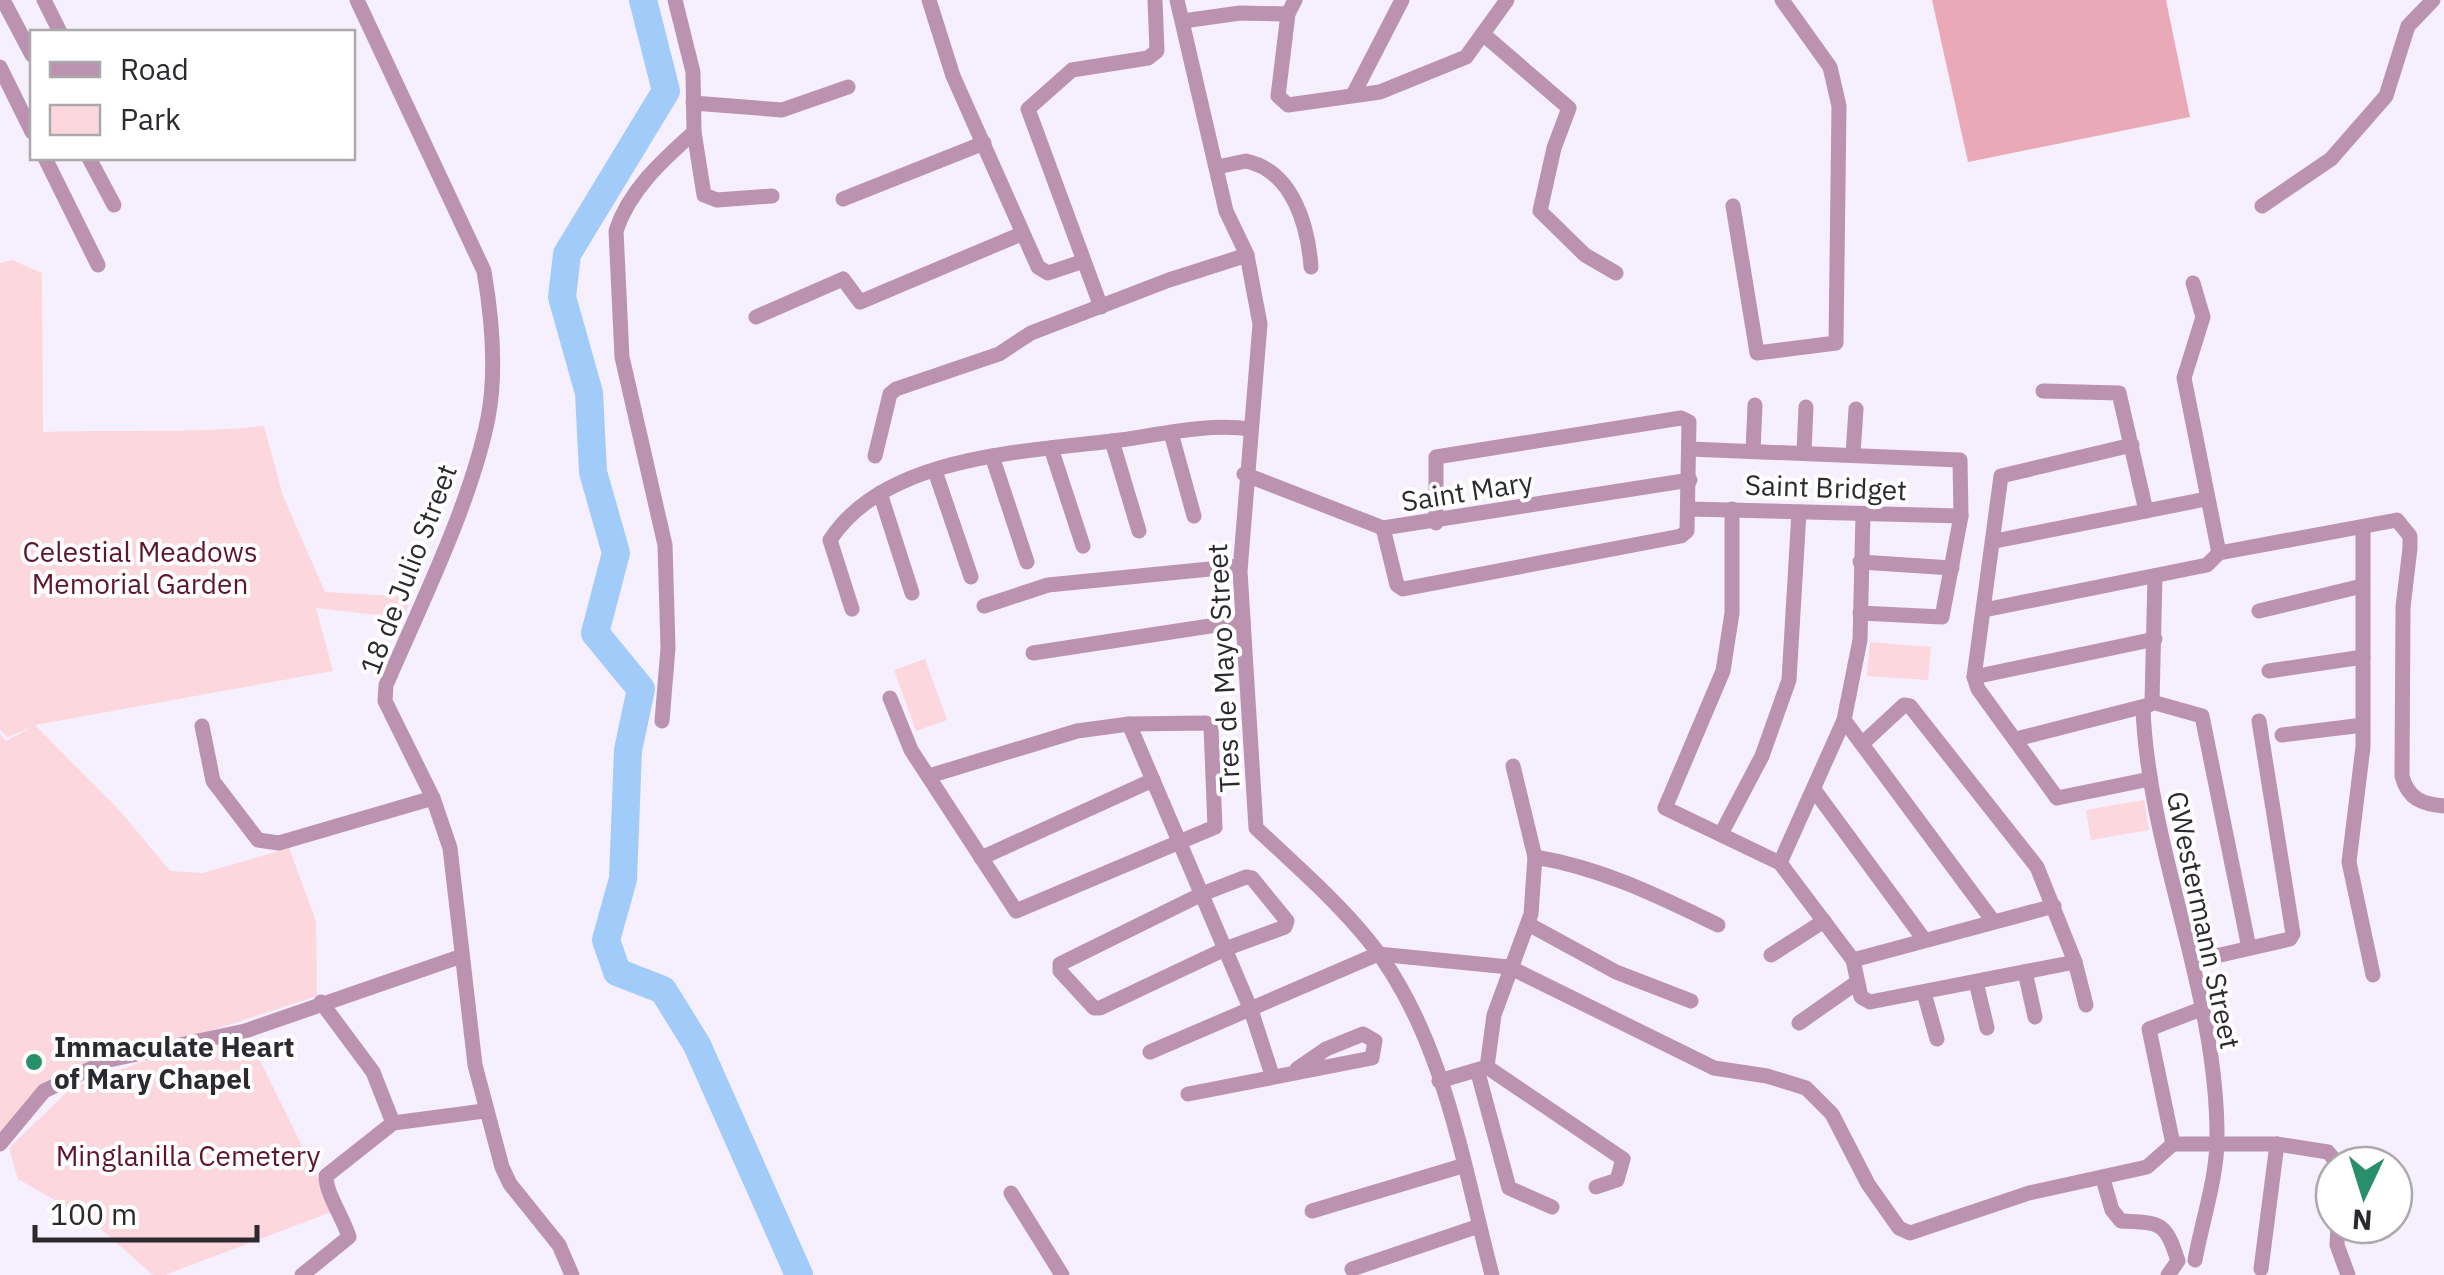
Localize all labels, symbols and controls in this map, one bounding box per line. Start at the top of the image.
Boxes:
legend [30,30,355,160]
text: Road [120,49,189,88]
text: Park [120,99,181,138]
street label: 18 de Julio Street [351,459,465,679]
street label: Saint Mary [1399,462,1535,520]
street label: Saint Bridget [1744,466,1908,508]
park label: Celestial Meadows Memorial Garden [22,533,258,602]
street label: Tres de Mayo Street [1198,543,1248,793]
street label: GWestermann Street [2159,788,2249,1052]
place label: Immaculate Heart of Mary Chapel [54,1028,295,1097]
marker: Immaculate Heart of Mary Chapel [23,1051,45,1073]
park label: Minglanilla Cemetery [56,1137,320,1174]
north arrow [2314,1145,2414,1245]
scale bar [35,1180,258,1242]
text: 100 m [50,1194,137,1233]
text: N [2351,1201,2374,1240]

